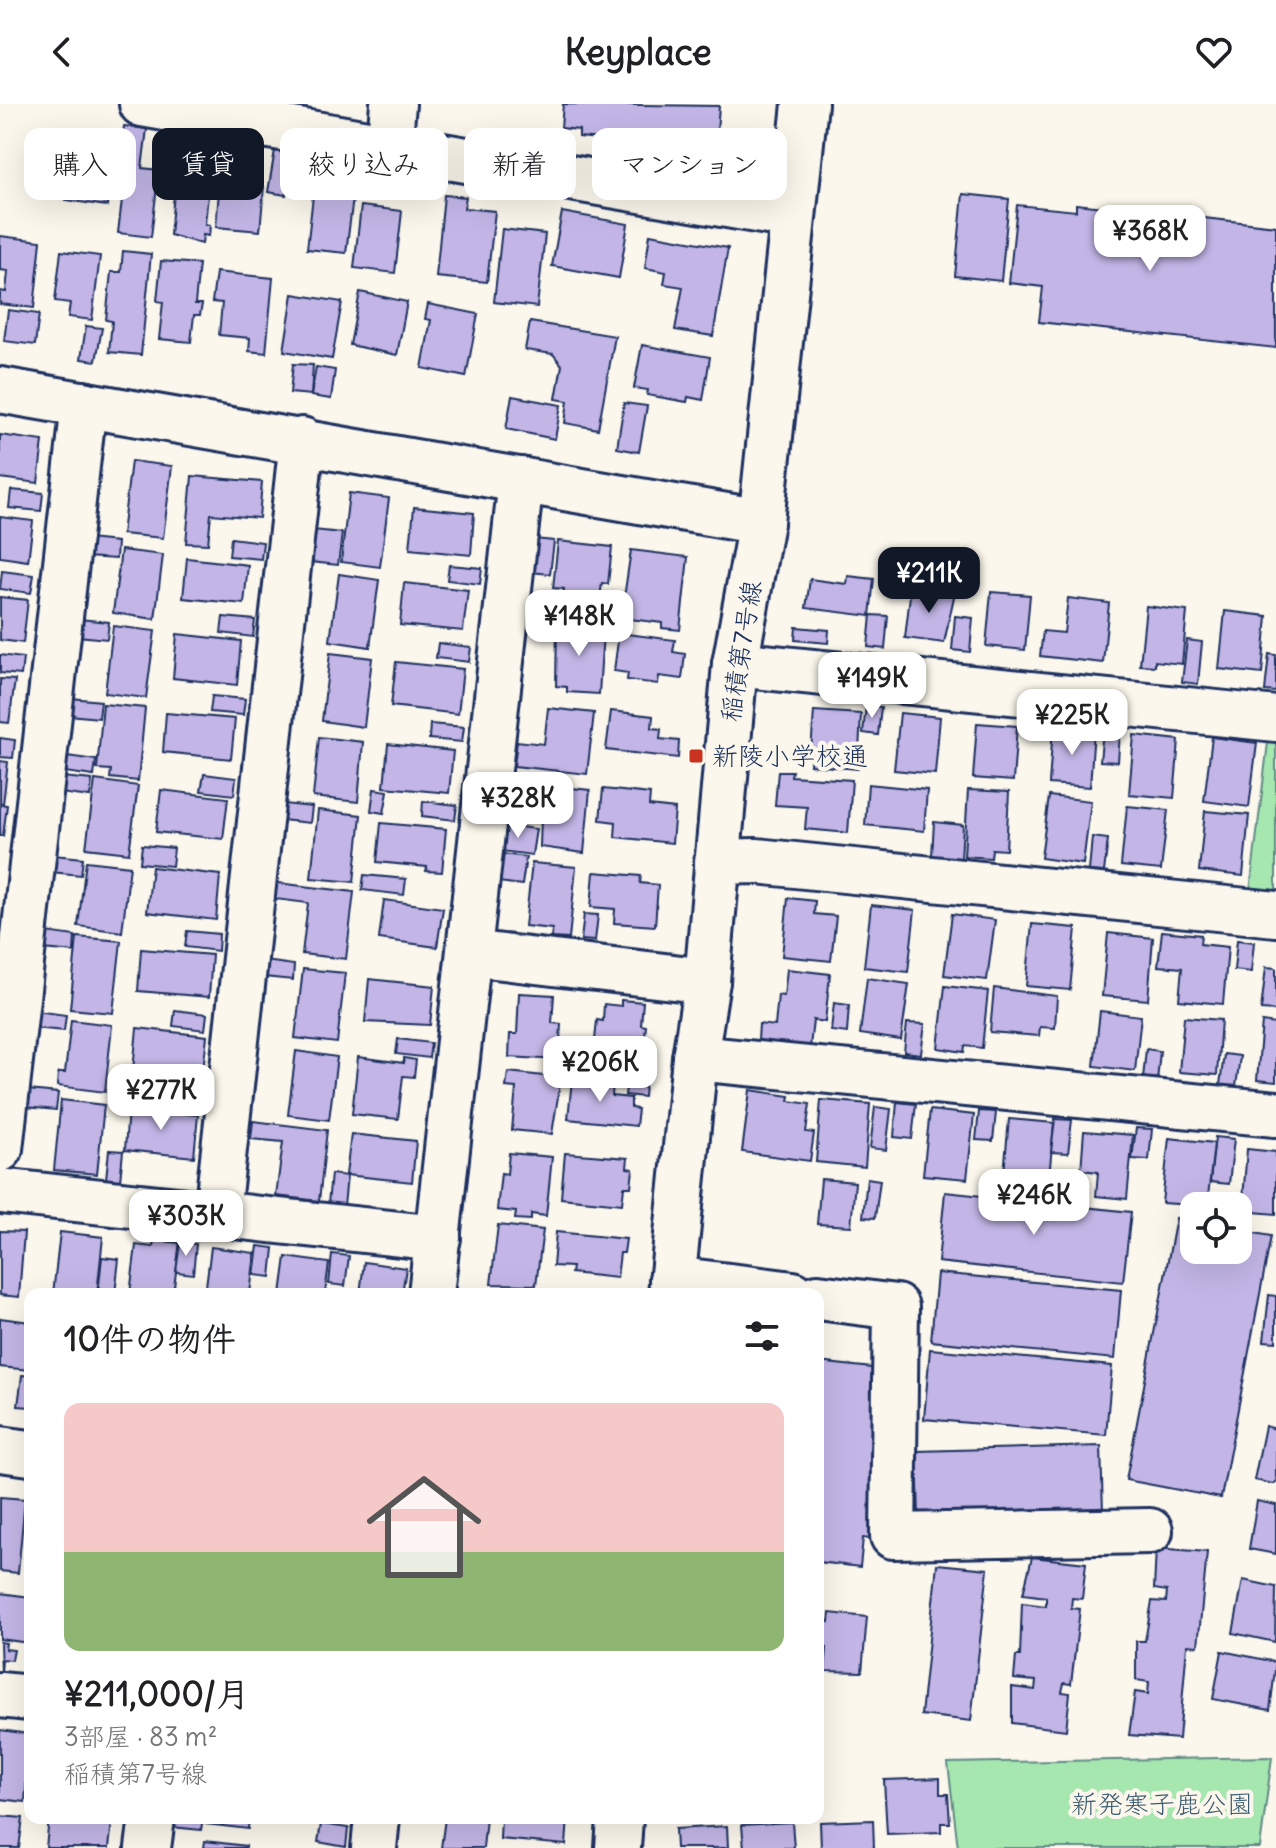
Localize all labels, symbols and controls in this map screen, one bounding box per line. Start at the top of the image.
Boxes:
icon: back [40,30,84,74]
text: Keyplace [564,30,712,75]
icon: heart [1192,30,1236,74]
chip: 購入 [24,128,136,200]
chip: 賃貸 [152,128,264,200]
chip: 絞り込み [280,128,448,200]
chip: 新着 [464,128,576,200]
chip: マンション [592,128,787,200]
pin: ¥368K [1094,205,1206,273]
text: ¥368K [1112,214,1188,247]
pin: ¥211K [873,547,985,615]
text: ¥211K [896,556,962,589]
street label: 稲積第7号線 [713,578,768,724]
pin: ¥148K [523,590,635,658]
text: ¥148K [543,599,615,632]
pin: ¥149K [816,652,928,720]
text: ¥149K [836,661,908,694]
pin: ¥225K [1016,689,1128,757]
text: ¥225K [1035,698,1109,731]
place label: 新陵小学校通 [712,739,868,772]
marker: 新陵小学校通 [687,747,705,765]
pin: ¥328K [462,772,574,840]
text: ¥328K [480,781,556,814]
pin: ¥206K [544,1036,656,1104]
text: ¥206K [561,1045,639,1078]
pin: ¥277K [105,1064,217,1132]
text: ¥277K [125,1073,197,1106]
pin: ¥246K [978,1169,1090,1237]
text: ¥246K [996,1178,1072,1211]
pin: ¥303K [130,1190,242,1258]
map controls [1180,1192,1252,1264]
button: locate [1180,1192,1252,1264]
text: ¥303K [147,1199,225,1232]
icon: filters [740,1314,784,1358]
text: 10件の物件 [64,1317,236,1360]
icon: home [352,1455,496,1599]
text: ¥211,000/月 [64,1672,250,1715]
text: 3部屋 · 83 m² [64,1720,217,1753]
text: 稲積第7号線 [64,1757,207,1790]
park label: 新発寒子鹿公園 [1071,1787,1253,1820]

